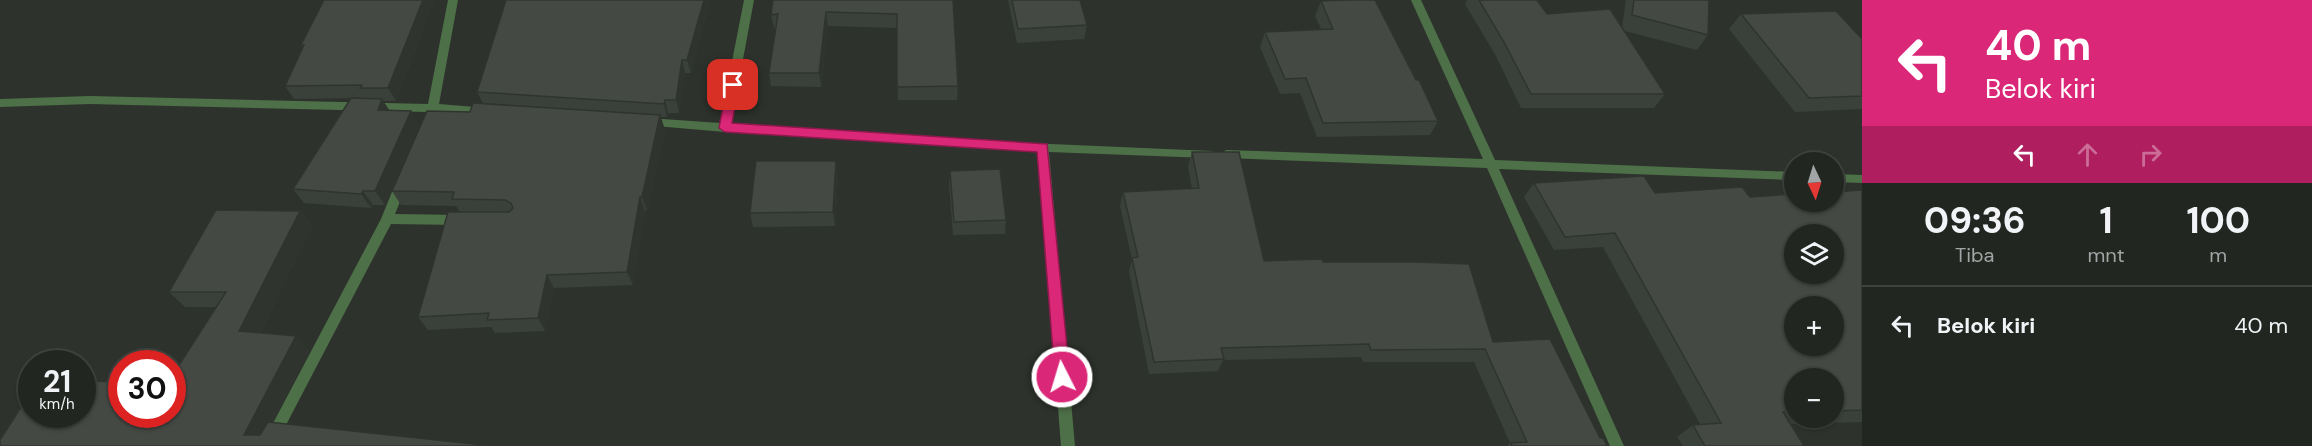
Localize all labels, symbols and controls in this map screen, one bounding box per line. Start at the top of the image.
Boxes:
text: 40 m [1985,18,2091,73]
icon: left [1886,24,1964,102]
pin [707,59,758,110]
icon: arrive [716,68,749,101]
text: Belok kiri [1985,71,2096,106]
icon: left [2008,138,2041,171]
icon: ahead [2071,138,2104,171]
icon: right [2134,138,2167,171]
north arrow [1784,152,1844,212]
map controls [1784,152,1844,428]
text: 09:36 [1924,197,2026,244]
text: 1 [2099,197,2113,244]
text: 100 [2186,197,2250,244]
button: layers [1784,224,1844,284]
text: Tiba [1955,242,1994,268]
text: mnt [2087,242,2125,268]
text: m [2209,242,2227,268]
button: + [1784,296,1844,356]
icon: left [1886,309,1919,342]
text: Belok kiri [1937,311,2035,340]
text: 40 m [2234,311,2288,340]
position arrow [1030,345,1094,409]
speed limit sign: 30 [108,350,186,428]
text: 21 [43,362,71,401]
button: − [1784,368,1844,428]
text: km/h [39,394,75,414]

